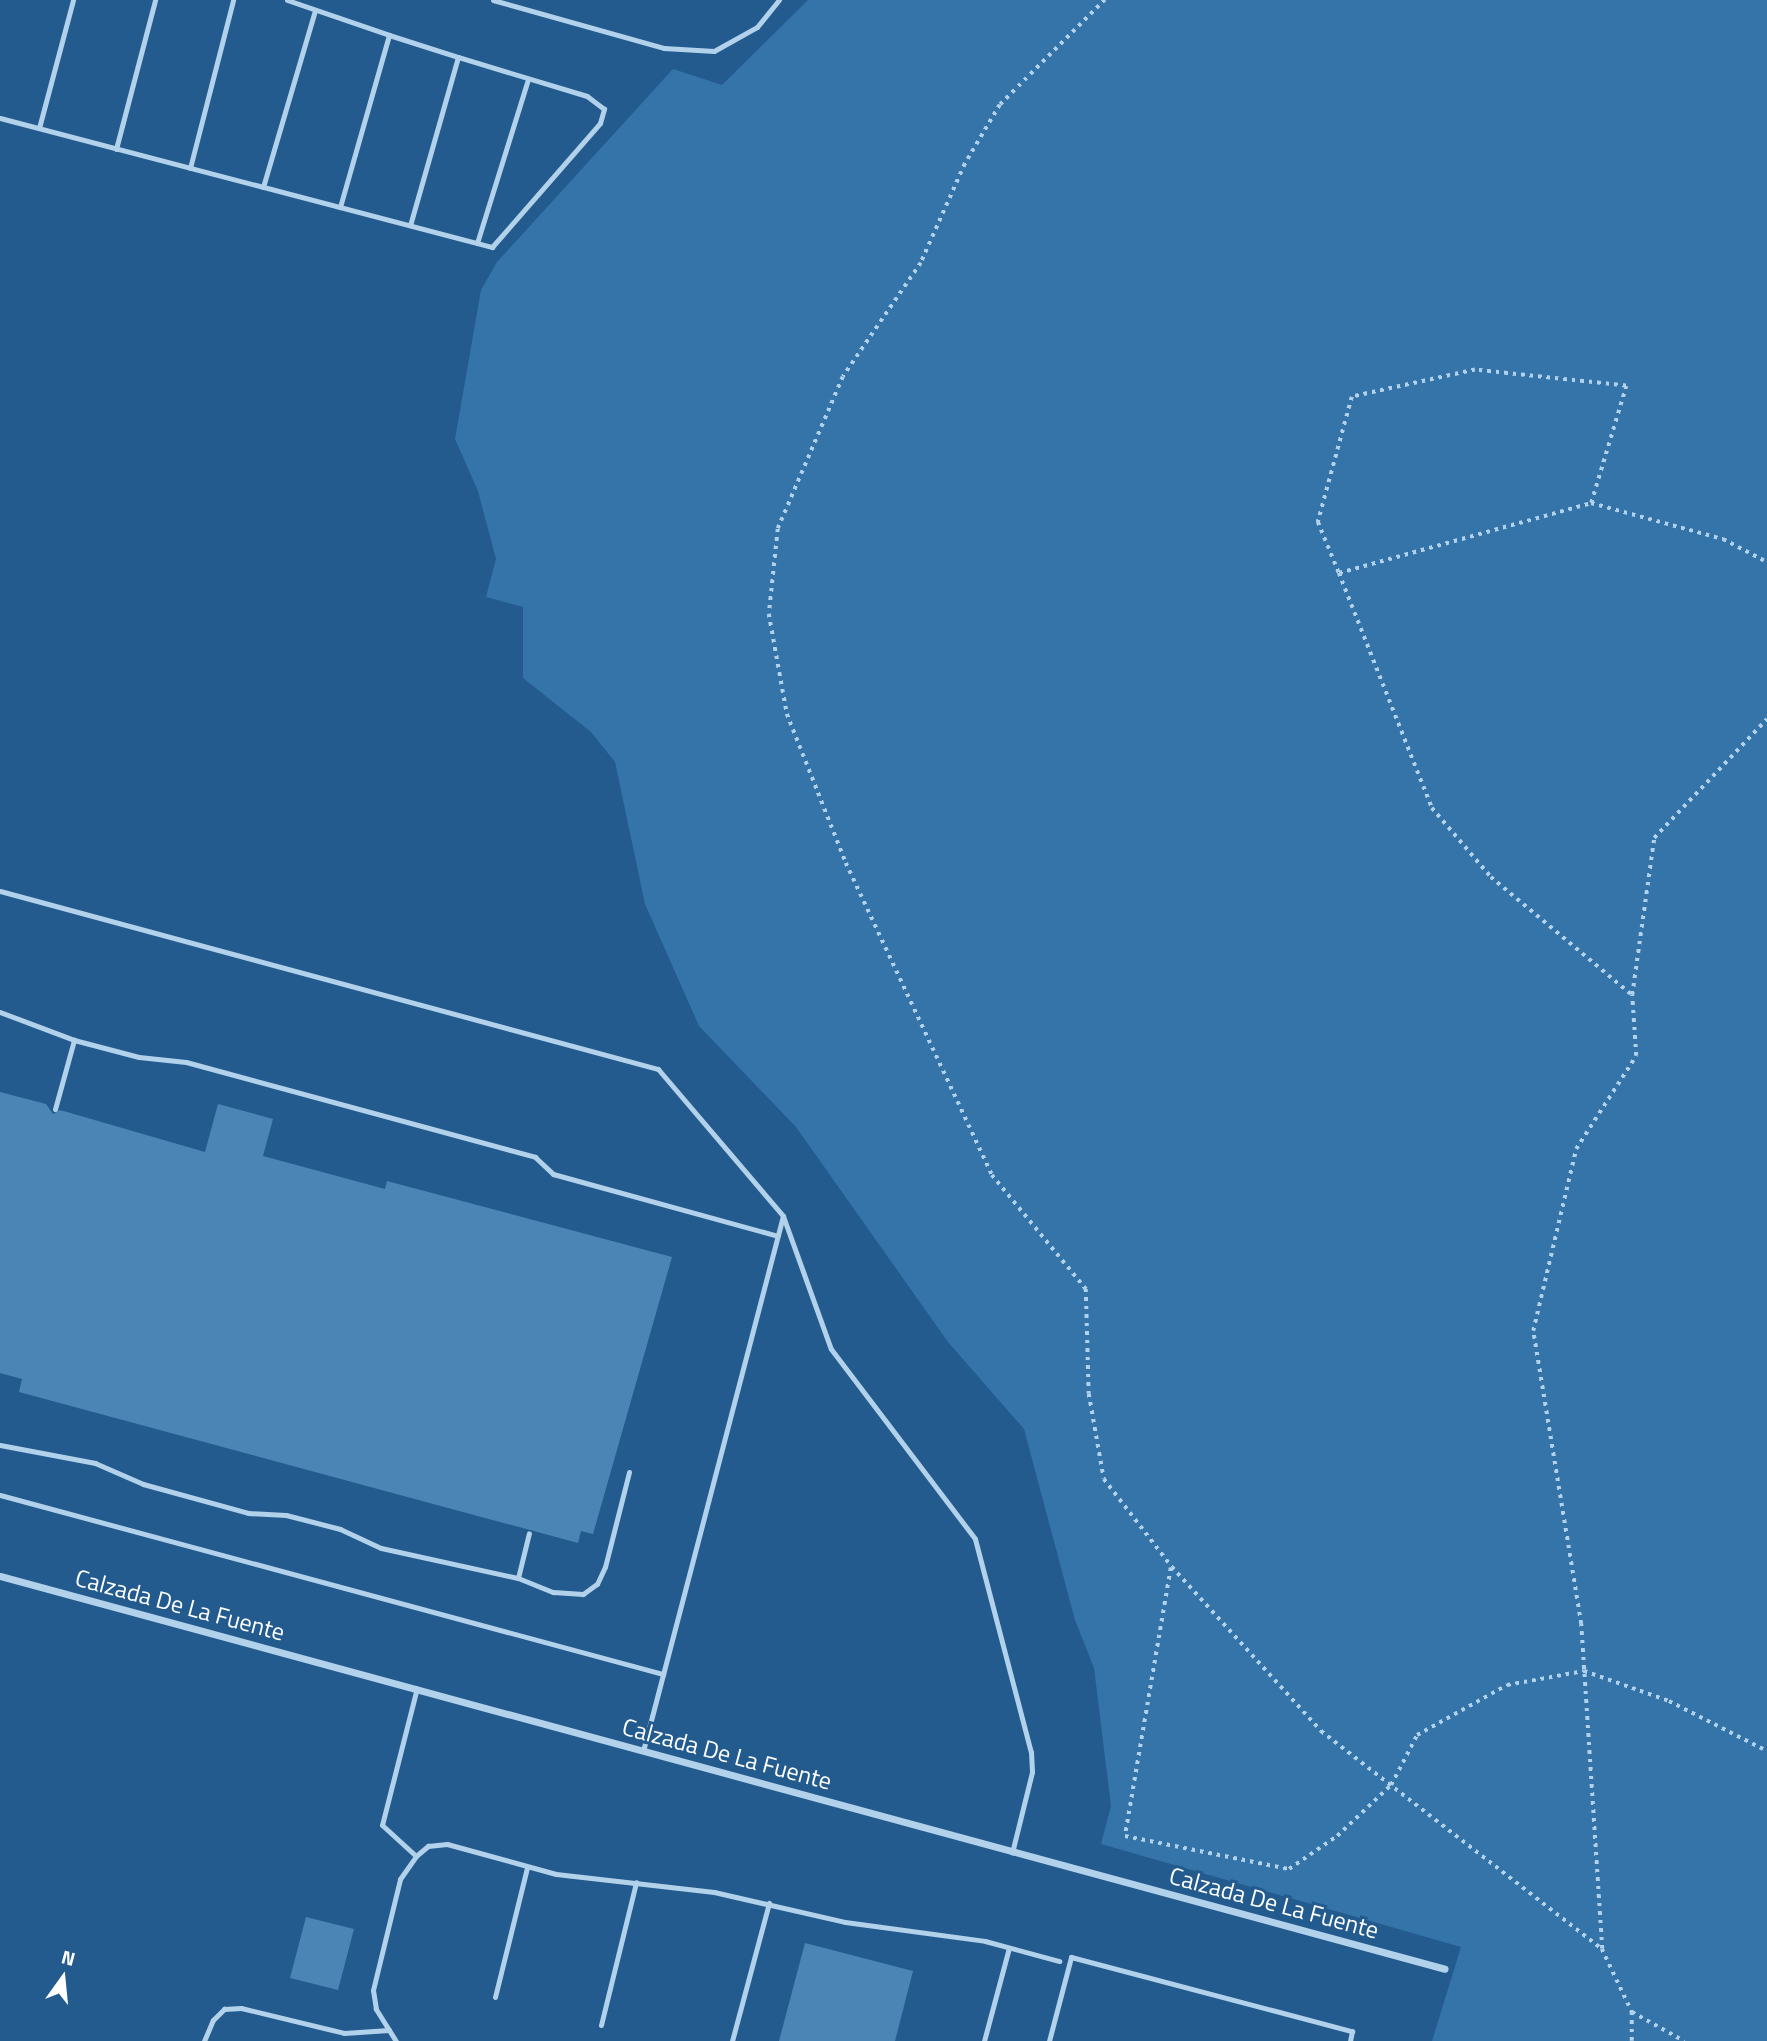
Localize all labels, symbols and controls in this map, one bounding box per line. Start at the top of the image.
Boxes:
street label: Calzada De La Fuente [72,1563,288,1647]
street label: Calzada De La Fuente [619,1712,835,1796]
street label: Calzada De La Fuente [1166,1861,1382,1945]
text: N [58,1942,79,1973]
north arrow [28,1943,98,2013]

